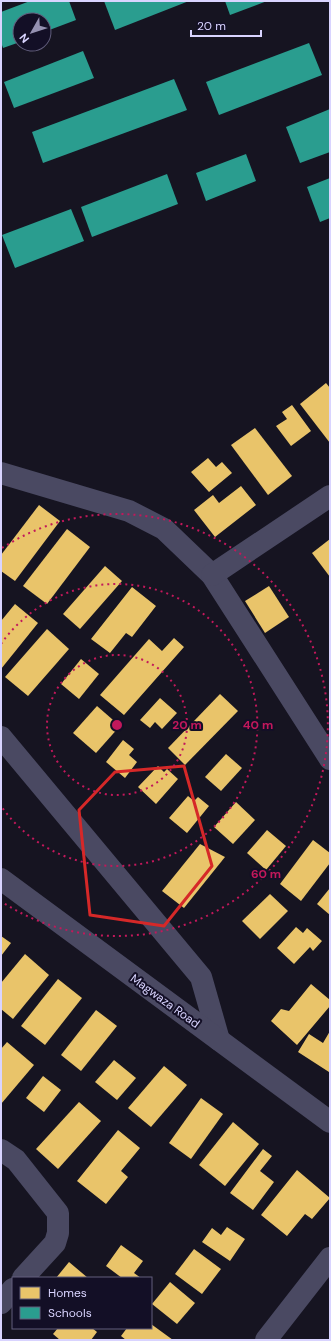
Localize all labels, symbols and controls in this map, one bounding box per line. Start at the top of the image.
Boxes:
north arrow [12,12,52,52]
scale bar [191,12,261,38]
text: 20 m [197,18,226,34]
text: N [16,31,32,46]
text: 20 m [172,717,202,733]
text: 40 m [243,717,273,733]
centre of rings [110,718,124,732]
text: 60 m [251,866,281,882]
street label: Magwaza Road [127,970,203,1032]
legend [12,1277,152,1329]
text: Homes [48,1285,87,1301]
text: Schools [48,1305,92,1321]

